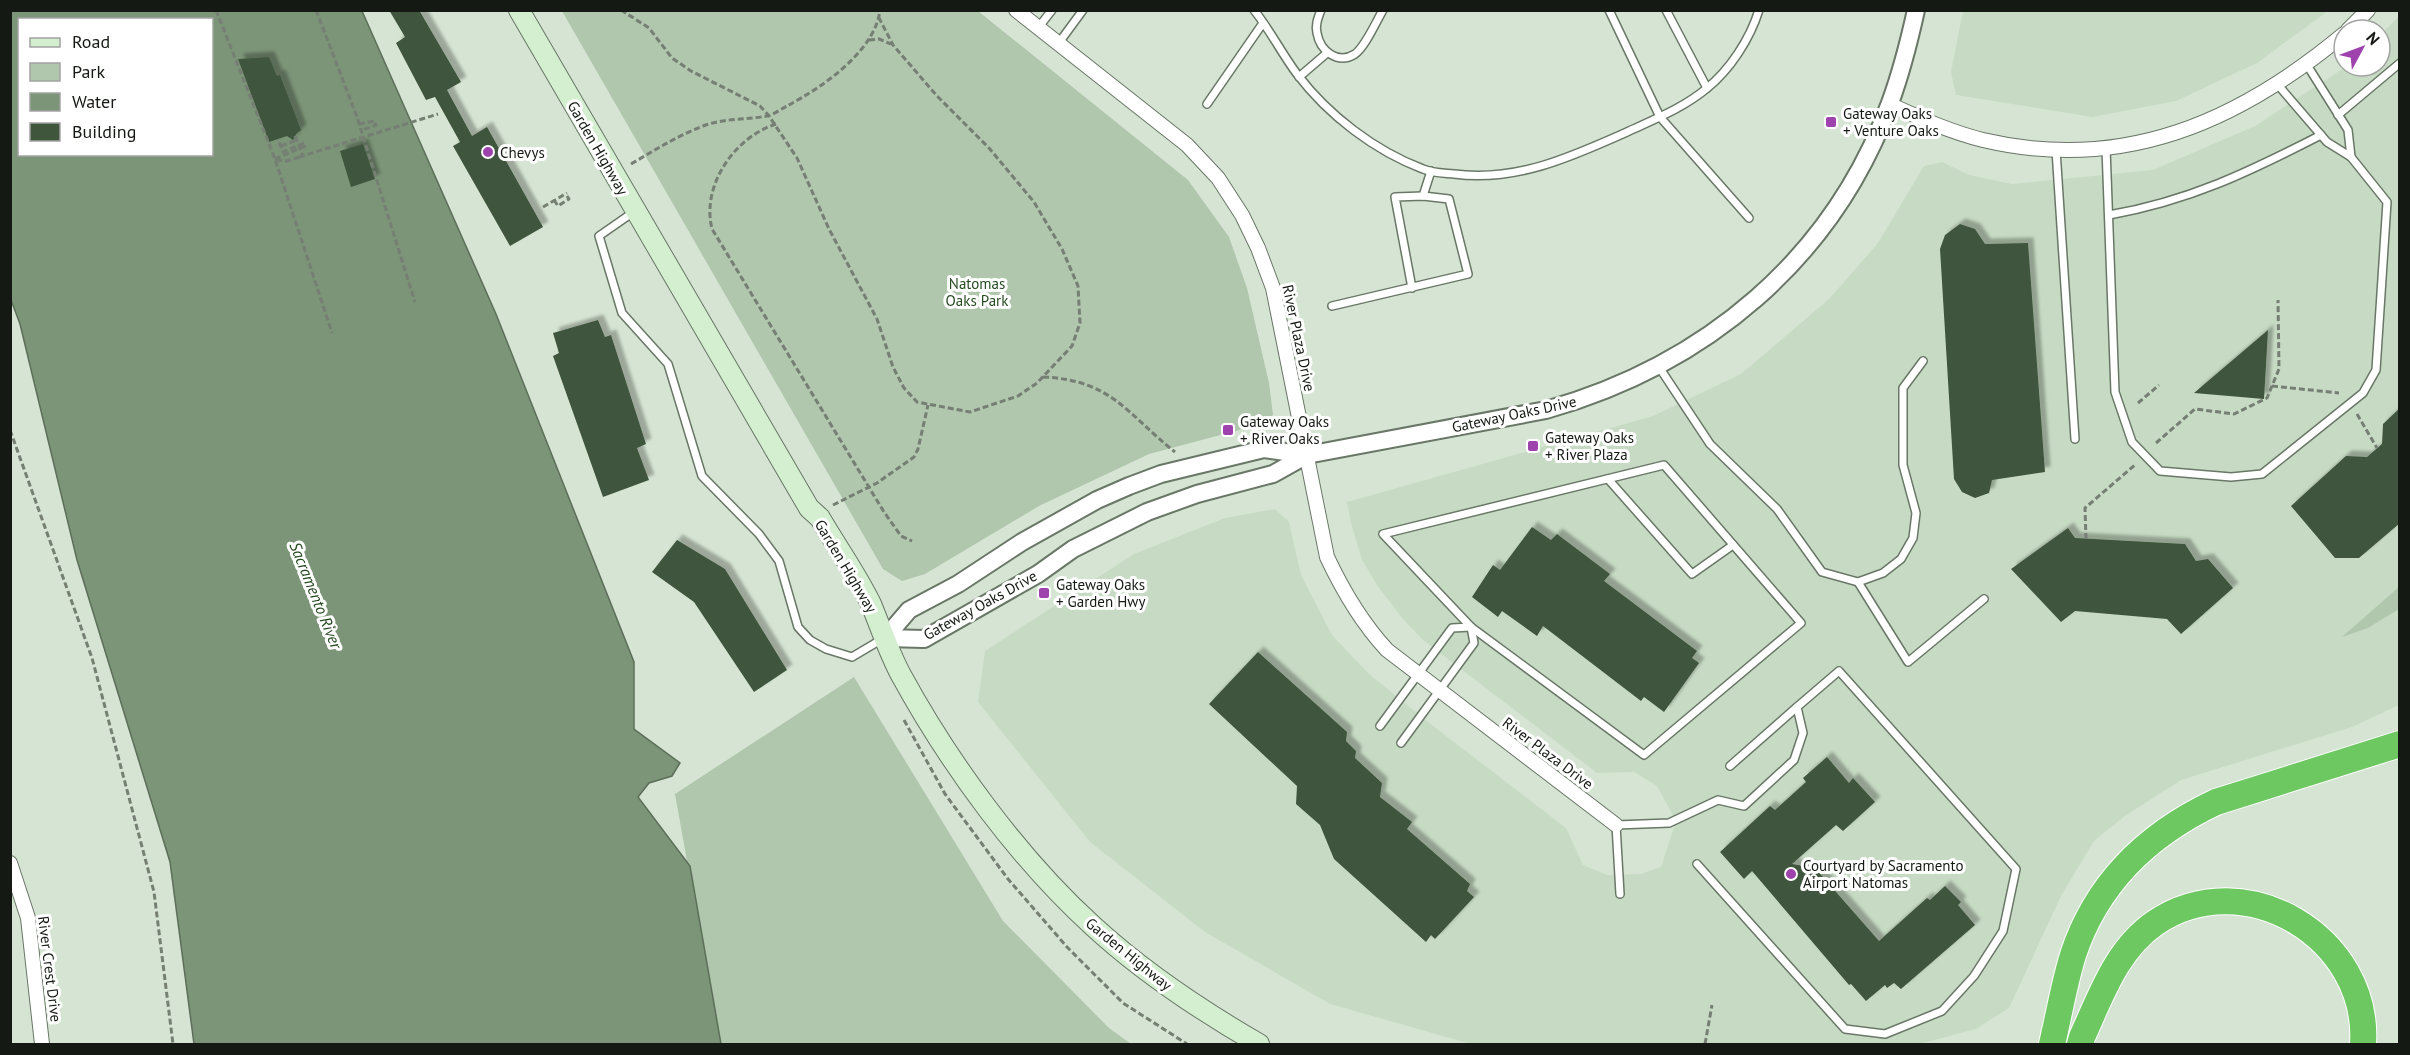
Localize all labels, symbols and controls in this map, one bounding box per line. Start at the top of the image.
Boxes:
legend [18,18,213,156]
north arrow [2332,18,2392,78]
text: N [2362,28,2384,49]
text: Road [72,30,110,53]
text: Park [72,60,105,83]
text: Water [72,90,116,113]
street label: Garden Highway [563,98,633,198]
place label: Gateway Oaks + Venture Oaks [1843,104,1939,140]
marker: Gateway Oaks + Venture Oaks [1824,115,1838,129]
text: Building [72,120,136,143]
place label: Chevys [500,143,545,162]
marker: Chevys [481,145,495,159]
park label: Natomas Oaks Park [946,274,1009,310]
street label: River Plaza Drive [1278,283,1320,393]
street label: Gateway Oaks Drive [1450,392,1578,436]
place label: Gateway Oaks + River Oaks [1240,412,1329,448]
marker: Gateway Oaks + River Oaks [1221,423,1235,437]
place label: Gateway Oaks + River Plaza [1545,428,1634,464]
marker: Gateway Oaks + River Plaza [1526,439,1540,453]
street label: Garden Highway [811,516,881,616]
water label: Sacramento River [286,539,347,653]
street label: Gateway Oaks Drive [920,566,1040,644]
place label: Gateway Oaks + Garden Hwy [1056,575,1145,611]
marker: Gateway Oaks + Garden Hwy [1037,586,1051,600]
street label: River Plaza Drive [1499,713,1597,793]
place label: Courtyard by Sacramento Airport Natomas [1803,856,1963,892]
marker: Courtyard by Sacramento Airport Natomas [1784,867,1798,881]
street label: Garden Highway [1082,913,1176,995]
street label: River Crest Drive [34,915,66,1023]

